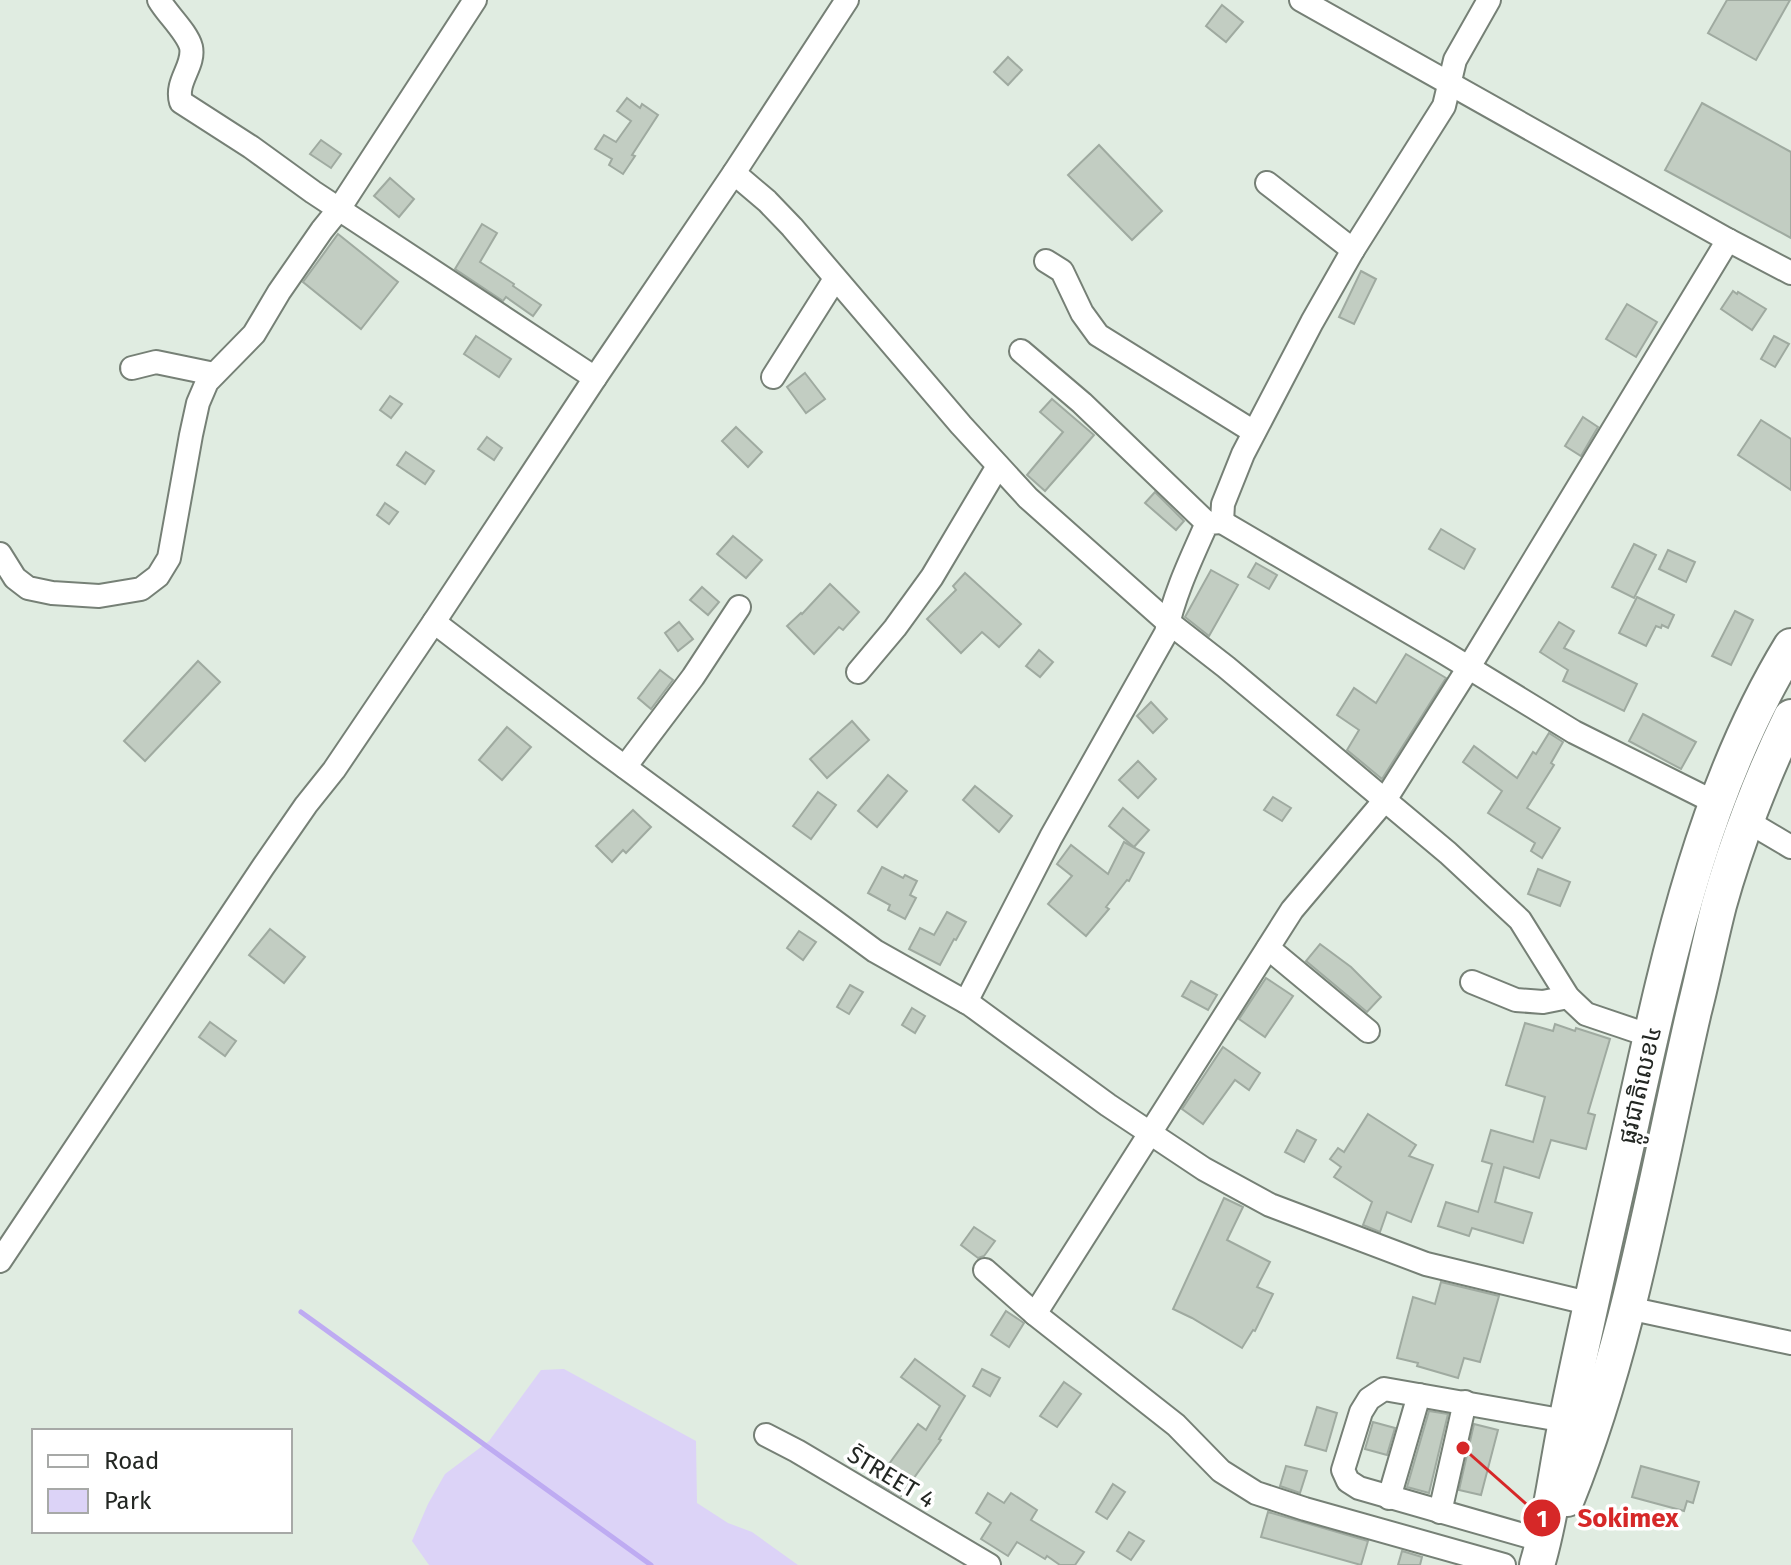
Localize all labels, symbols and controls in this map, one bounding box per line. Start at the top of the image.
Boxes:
street label: ផ្លូវជាតិលេខ៤ [1613,1023,1675,1148]
legend [32,1429,292,1533]
street label: S̄TREET 4 [842,1440,940,1514]
text: Road [104,1447,159,1475]
text: Park [104,1487,152,1515]
callout: Sokimex [1522,1493,1695,1543]
text: Sokimex [1577,1503,1679,1534]
text: 1 [1536,1505,1548,1533]

